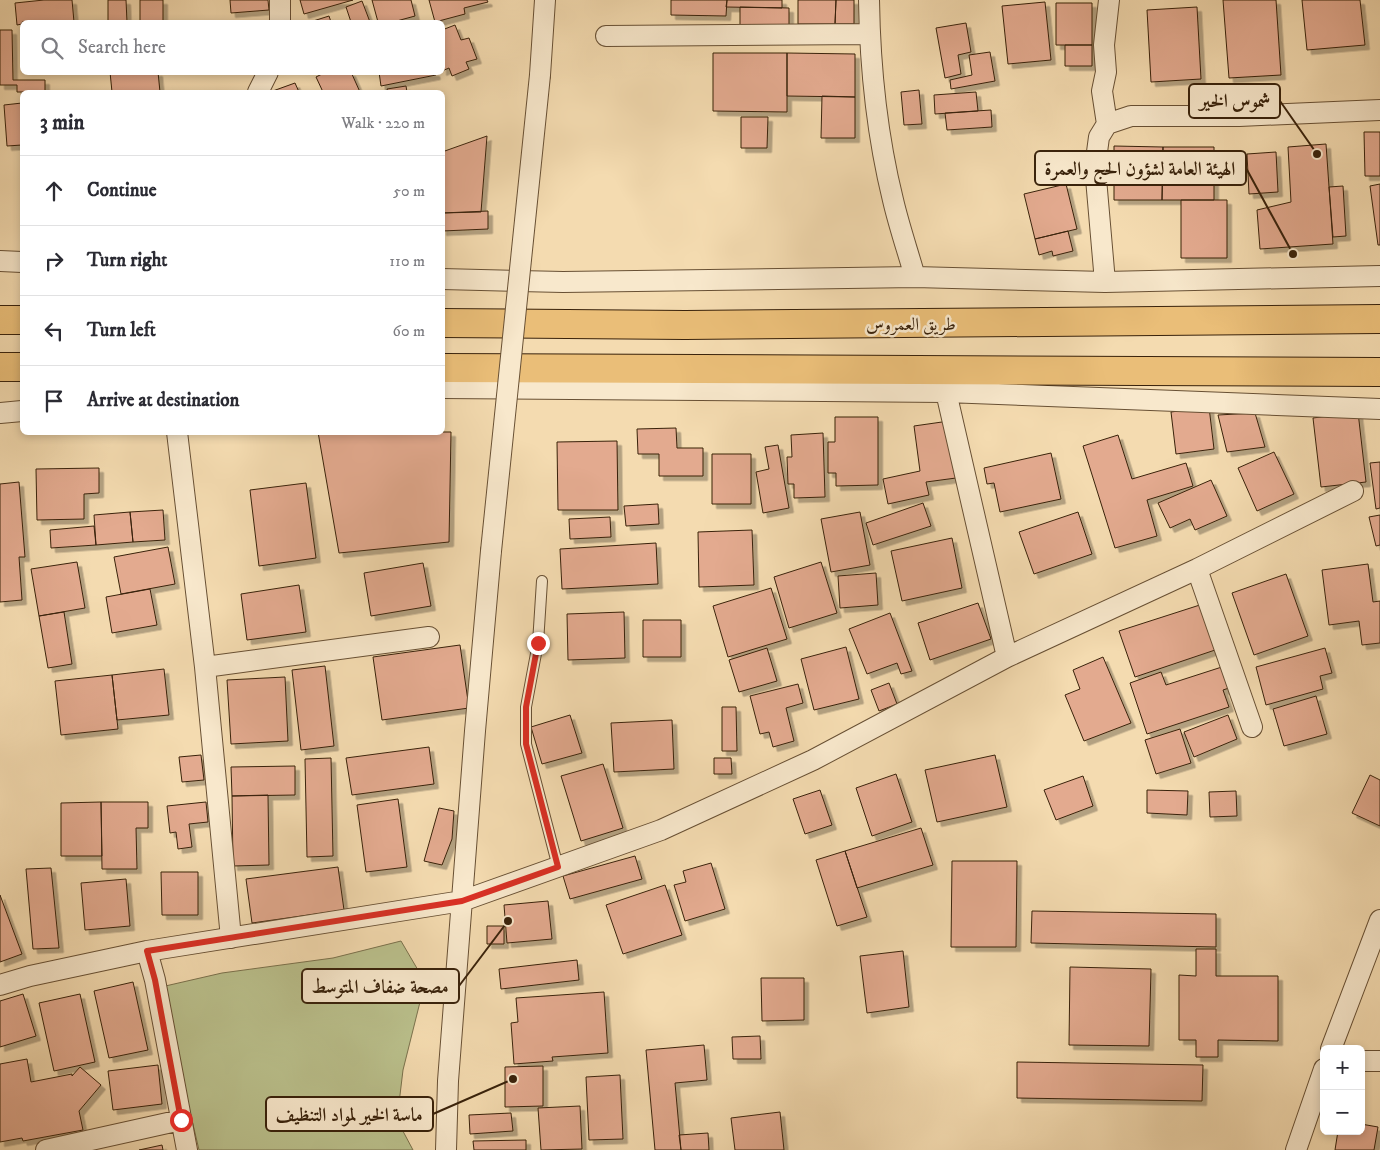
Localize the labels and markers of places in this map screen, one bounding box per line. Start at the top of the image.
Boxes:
callout: شموس الخير [1189,84,1280,118]
callout: الهيئة العامة لشؤون الحج والعمرة [1035,151,1246,185]
callout: مصحة ضفاف المتوسط [302,969,459,1003]
callout: ماسة الخير لمواد التنظيف [266,1097,433,1131]

